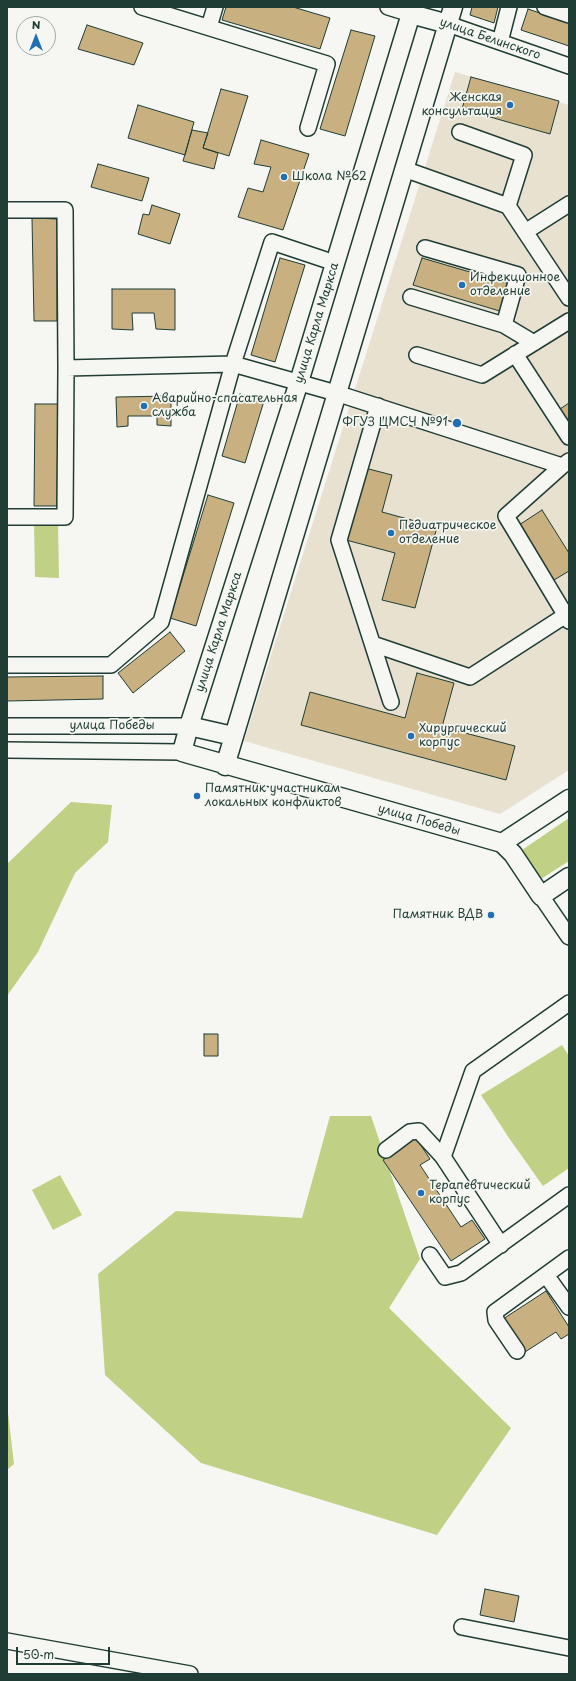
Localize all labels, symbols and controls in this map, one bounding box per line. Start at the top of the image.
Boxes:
street label: улица Белинского [438,15,542,63]
north arrow [16,16,56,56]
text: N [32,16,40,33]
place label: Женская консультация [421,91,502,119]
marker: Женская консультация [505,100,515,110]
place label: Школа №62 [292,170,367,184]
marker: Школа №62 [279,172,289,182]
street label: улица Карла Маркса [292,261,342,385]
place label: Инфекционное отделение [470,271,560,299]
marker: Инфекционное отделение [457,280,467,290]
place label: Аварийно-спасательная служба [152,392,298,420]
marker: Аварийно-спасательная служба [139,401,149,411]
place label: ФГУЗ ЦМСЧ №91 [343,416,448,430]
marker: ФГУЗ ЦМСЧ №91 [451,417,463,429]
place label: Педиатрическое отделение [399,519,497,547]
marker: Педиатрическое отделение [386,528,396,538]
street label: улица Карла Маркса [193,570,245,694]
street label: улица Победы [69,719,155,733]
place label: Хирургический корпус [419,722,507,750]
marker: Хирургический корпус [406,731,416,741]
place label: Памятник участникам локальных конфликтов [205,782,341,810]
marker: Памятник участникам локальных конфликтов [192,791,202,801]
street label: улица Победы [376,801,462,839]
place label: Памятник ВДВ [393,908,483,922]
marker: Памятник ВДВ [486,910,496,920]
place label: Терапевтический корпус [429,1179,530,1207]
marker: Терапевтический корпус [416,1188,426,1198]
scale bar [18,1639,112,1665]
text: 50 m [23,1645,54,1663]

